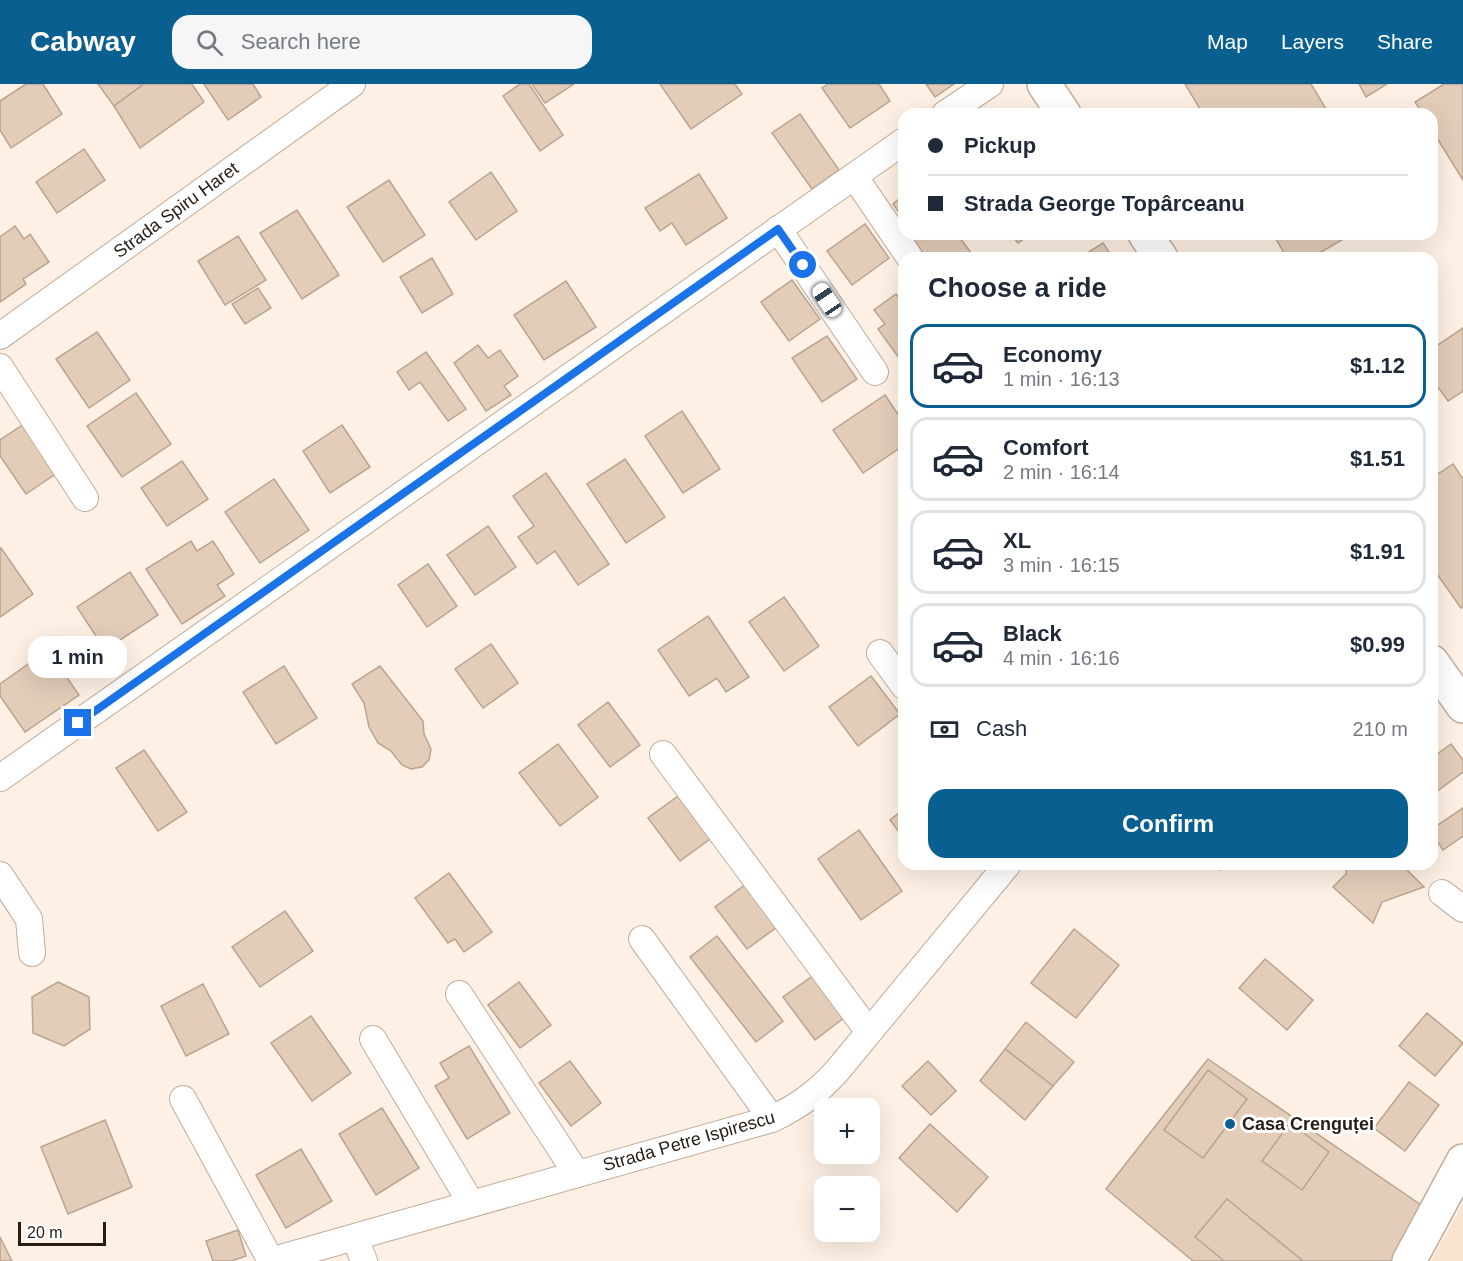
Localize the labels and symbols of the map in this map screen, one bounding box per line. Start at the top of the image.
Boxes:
street label: Strada Spiru Haret [110,158,242,262]
route start [789,251,816,278]
car [809,280,845,320]
callout: 1 min [28,636,128,678]
route end [64,709,91,736]
street label: Strada Petre Ispirescu [601,1107,777,1175]
place label: Casa Crenguței [1242,1114,1374,1134]
marker: Casa Crenguței [1223,1117,1237,1131]
scale bar [18,1219,106,1246]

